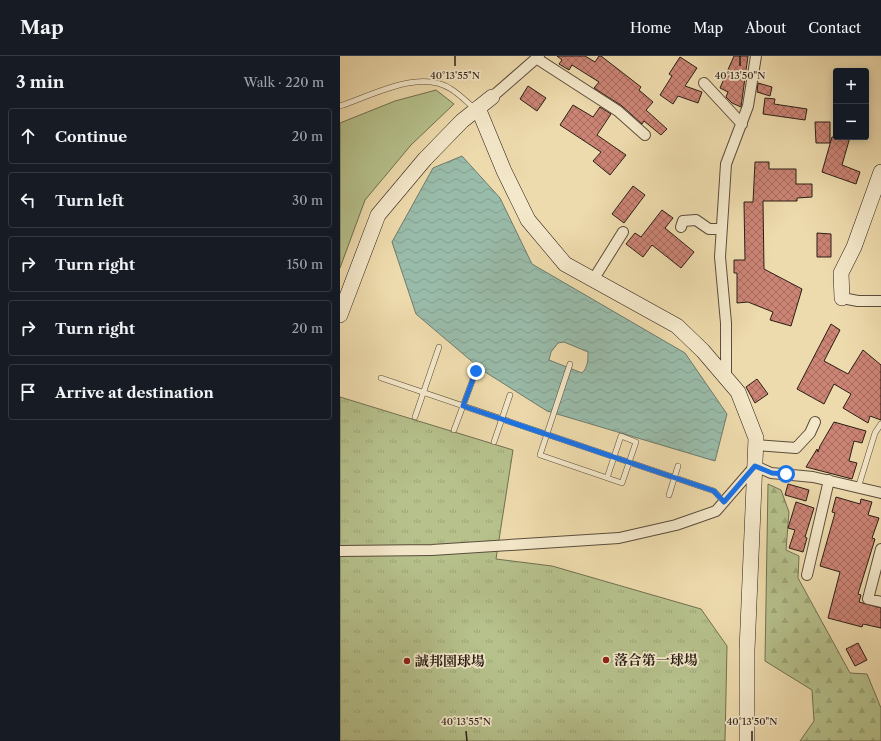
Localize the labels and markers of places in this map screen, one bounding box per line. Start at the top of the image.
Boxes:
place label: 落合第一球場 [614,651,698,669]
place label: 誠邦園球場 [415,652,485,670]
marker: 落合第一球場 [601,655,611,665]
marker: 誠邦園球場 [402,656,412,666]

